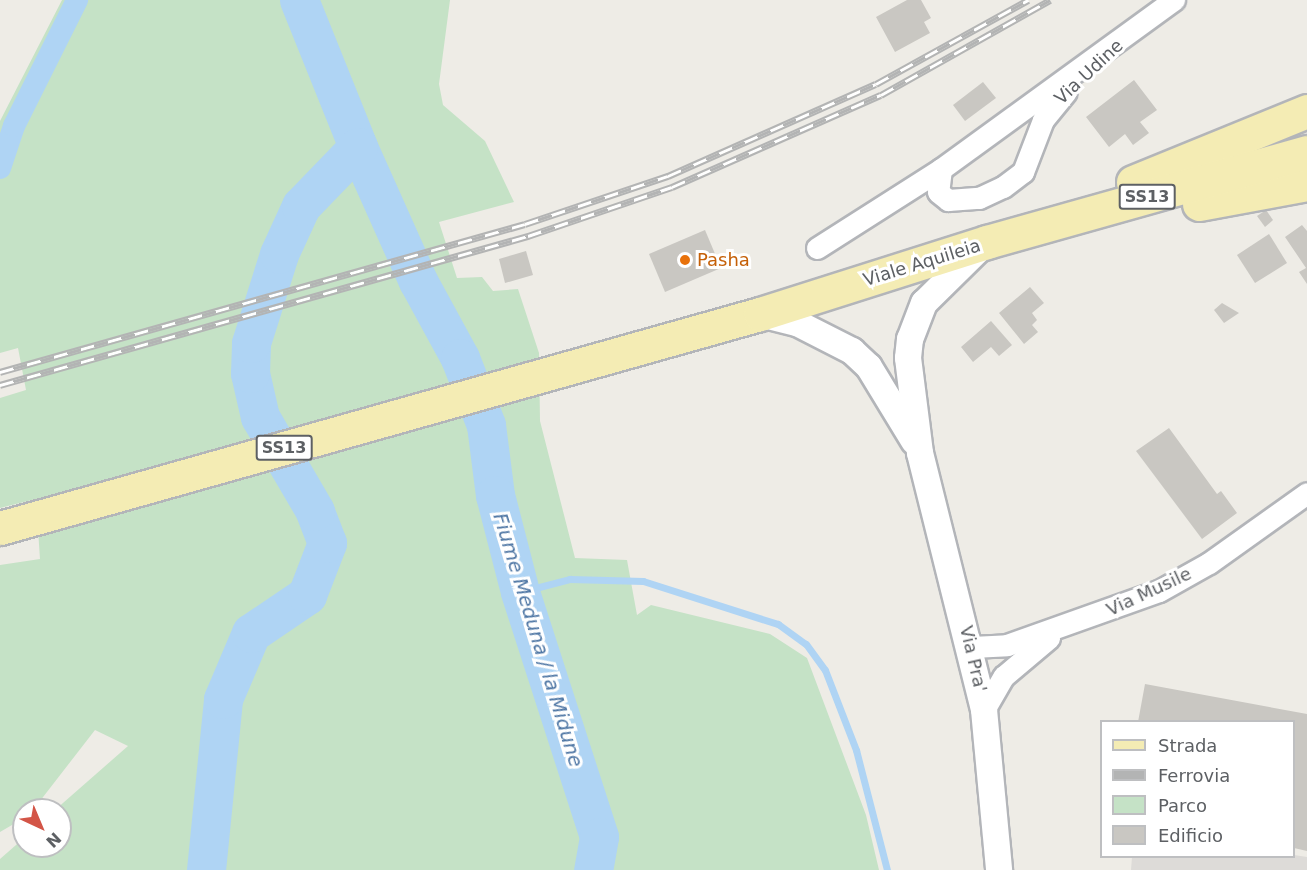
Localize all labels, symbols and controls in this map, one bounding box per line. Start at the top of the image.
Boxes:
street label: Via Udine [1050,35,1128,109]
road number: SS13 [1118,184,1176,210]
street label: Viale Aquileia [861,235,983,291]
place label: Pasha [697,249,750,271]
marker: Pasha [678,253,692,267]
road number: SS13 [256,435,312,461]
water label: Fiume Meduna / la Midune [488,510,588,770]
street label: Via Musile [1103,563,1195,621]
street label: Via Pra' [955,624,991,694]
legend [1100,720,1295,858]
text: Strada [1158,735,1217,756]
text: Ferrovia [1158,765,1230,786]
text: Parco [1158,795,1207,816]
north arrow [12,798,72,858]
text: Edificio [1158,825,1223,846]
text: N [42,828,65,851]

